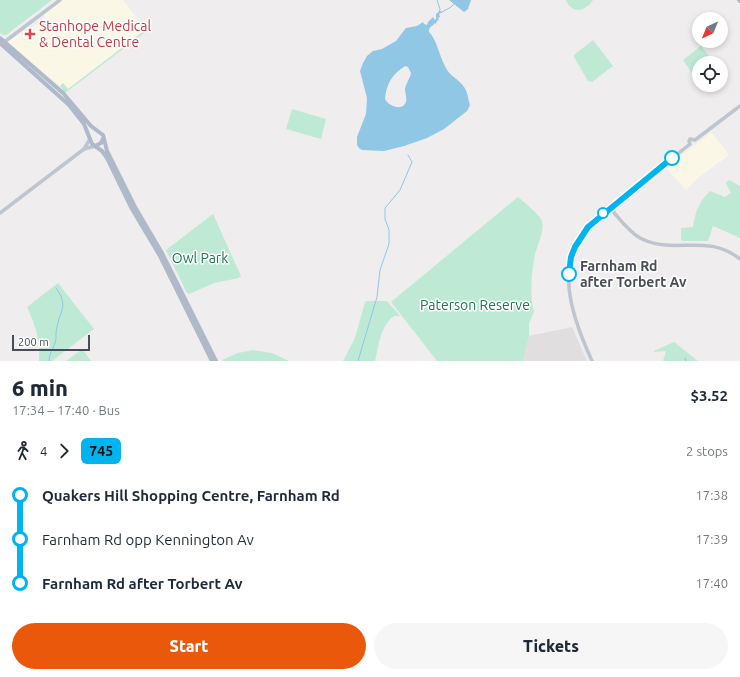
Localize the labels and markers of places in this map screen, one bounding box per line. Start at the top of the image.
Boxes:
place label: Stanhope Medical & Dental Centre [39,18,151,50]
marker: Stanhope Medical & Dental Centre [24,28,36,40]
unlabelled marker [664,150,680,166]
unlabelled marker [597,207,609,219]
place label: Farnham Rd after Torbert Av [580,258,687,290]
marker: Farnham Rd after Torbert Av [561,266,577,282]

